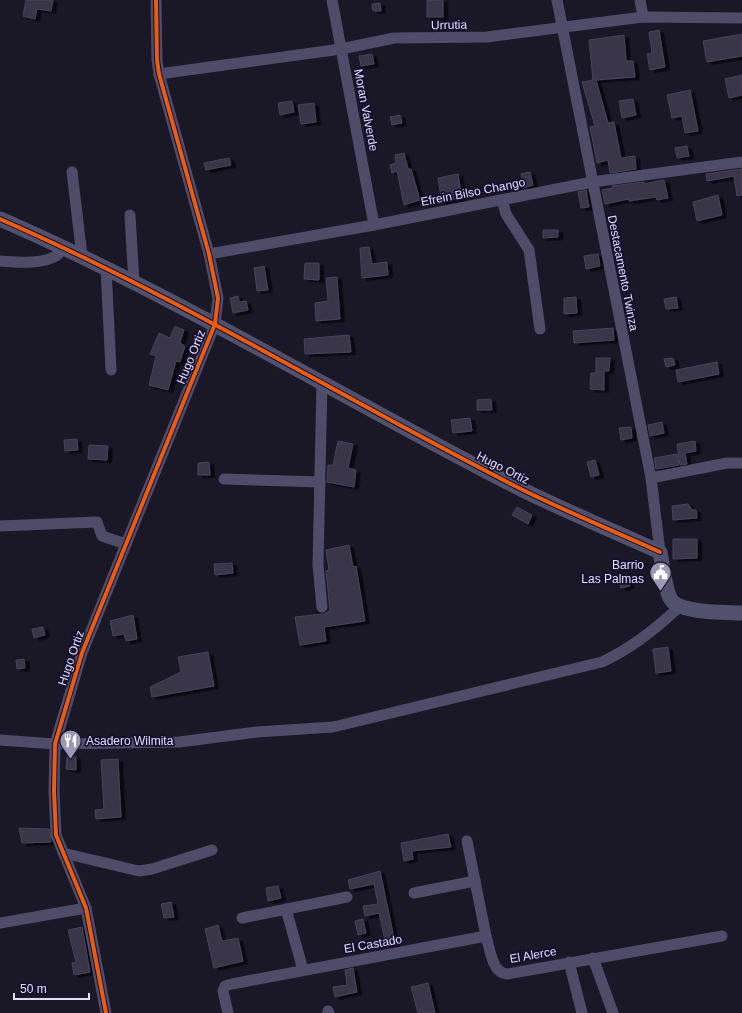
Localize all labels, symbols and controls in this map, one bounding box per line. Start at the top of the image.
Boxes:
street label: Urrutia [431,18,467,32]
street label: Moran Valverde [351,68,381,153]
street label: Efrein Bilso Chango [420,175,527,209]
street label: Destacamento Twinza [605,214,641,332]
street label: Hugo Ortiz [174,328,208,386]
street label: Hugo Ortiz [474,449,532,487]
place label: Barrio Las Palmas [581,558,644,586]
public building icon: Barrio Las Palmas [647,559,673,592]
street label: Hugo Ortiz [55,629,87,687]
restaurant icon: Asadero Wilmita [57,728,83,761]
place label: Asadero Wilmita [86,734,174,748]
street label: El Castado [343,932,403,956]
street label: El Alerce [508,944,558,966]
scale bar [14,975,89,1001]
text: 50 m [20,982,47,996]

